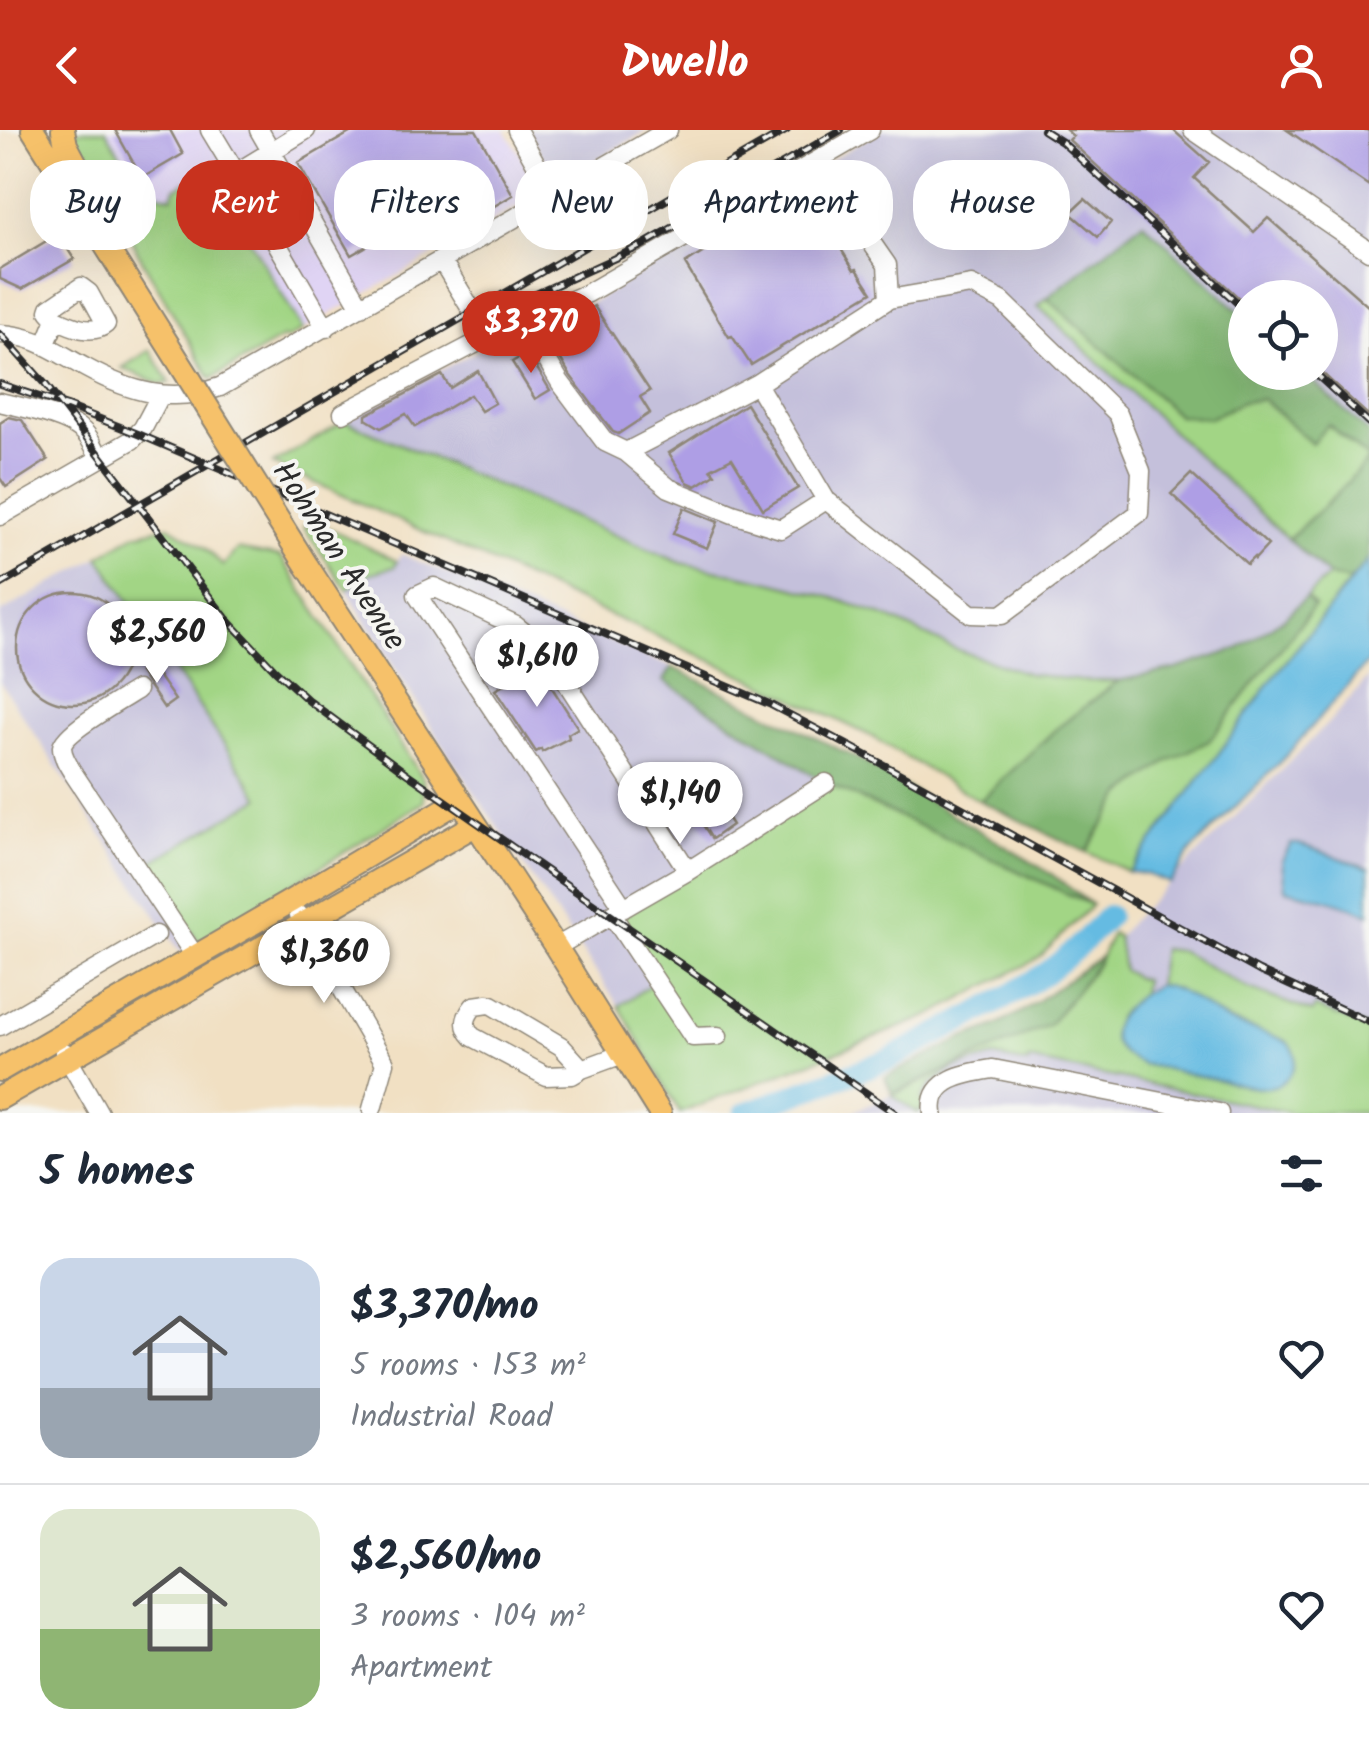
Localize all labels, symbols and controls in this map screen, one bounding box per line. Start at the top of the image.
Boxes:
text: Dwello [620,29,749,101]
icon: back [40,38,95,93]
icon: person [1274,38,1329,93]
chip: Buy [30,160,156,250]
chip: Rent [176,160,314,250]
chip: Filters [334,160,495,250]
chip: New [515,160,648,250]
chip: Apartment [668,160,893,250]
chip: House [913,160,1070,250]
map controls [1228,280,1338,390]
button: locate [1228,280,1338,390]
pin: $3,370 [450,291,612,376]
text: $3,370 [484,298,578,349]
street label: Hohman Avenue [257,451,419,662]
pin: $2,560 [76,601,238,686]
text: $2,560 [109,608,205,659]
pin: $1,610 [456,625,618,710]
text: $1,610 [497,632,577,683]
pin: $1,140 [599,762,761,847]
text: $1,140 [640,769,720,820]
pin: $1,360 [243,921,405,1006]
text: $1,360 [280,928,368,979]
text: 5 homes [40,1140,195,1207]
icon: filters [1274,1146,1329,1201]
text: $3,370/mo [350,1274,539,1341]
icon: home [120,1298,240,1418]
icon: heart [1274,1331,1329,1386]
text: 5 rooms · 153 m² [350,1341,586,1392]
text: Industrial Road [350,1392,552,1443]
text: $2,560/mo [350,1525,541,1592]
icon: home [120,1549,240,1669]
icon: heart [1274,1582,1329,1637]
text: 3 rooms · 104 m² [350,1592,585,1643]
text: Apartment [350,1643,492,1694]

